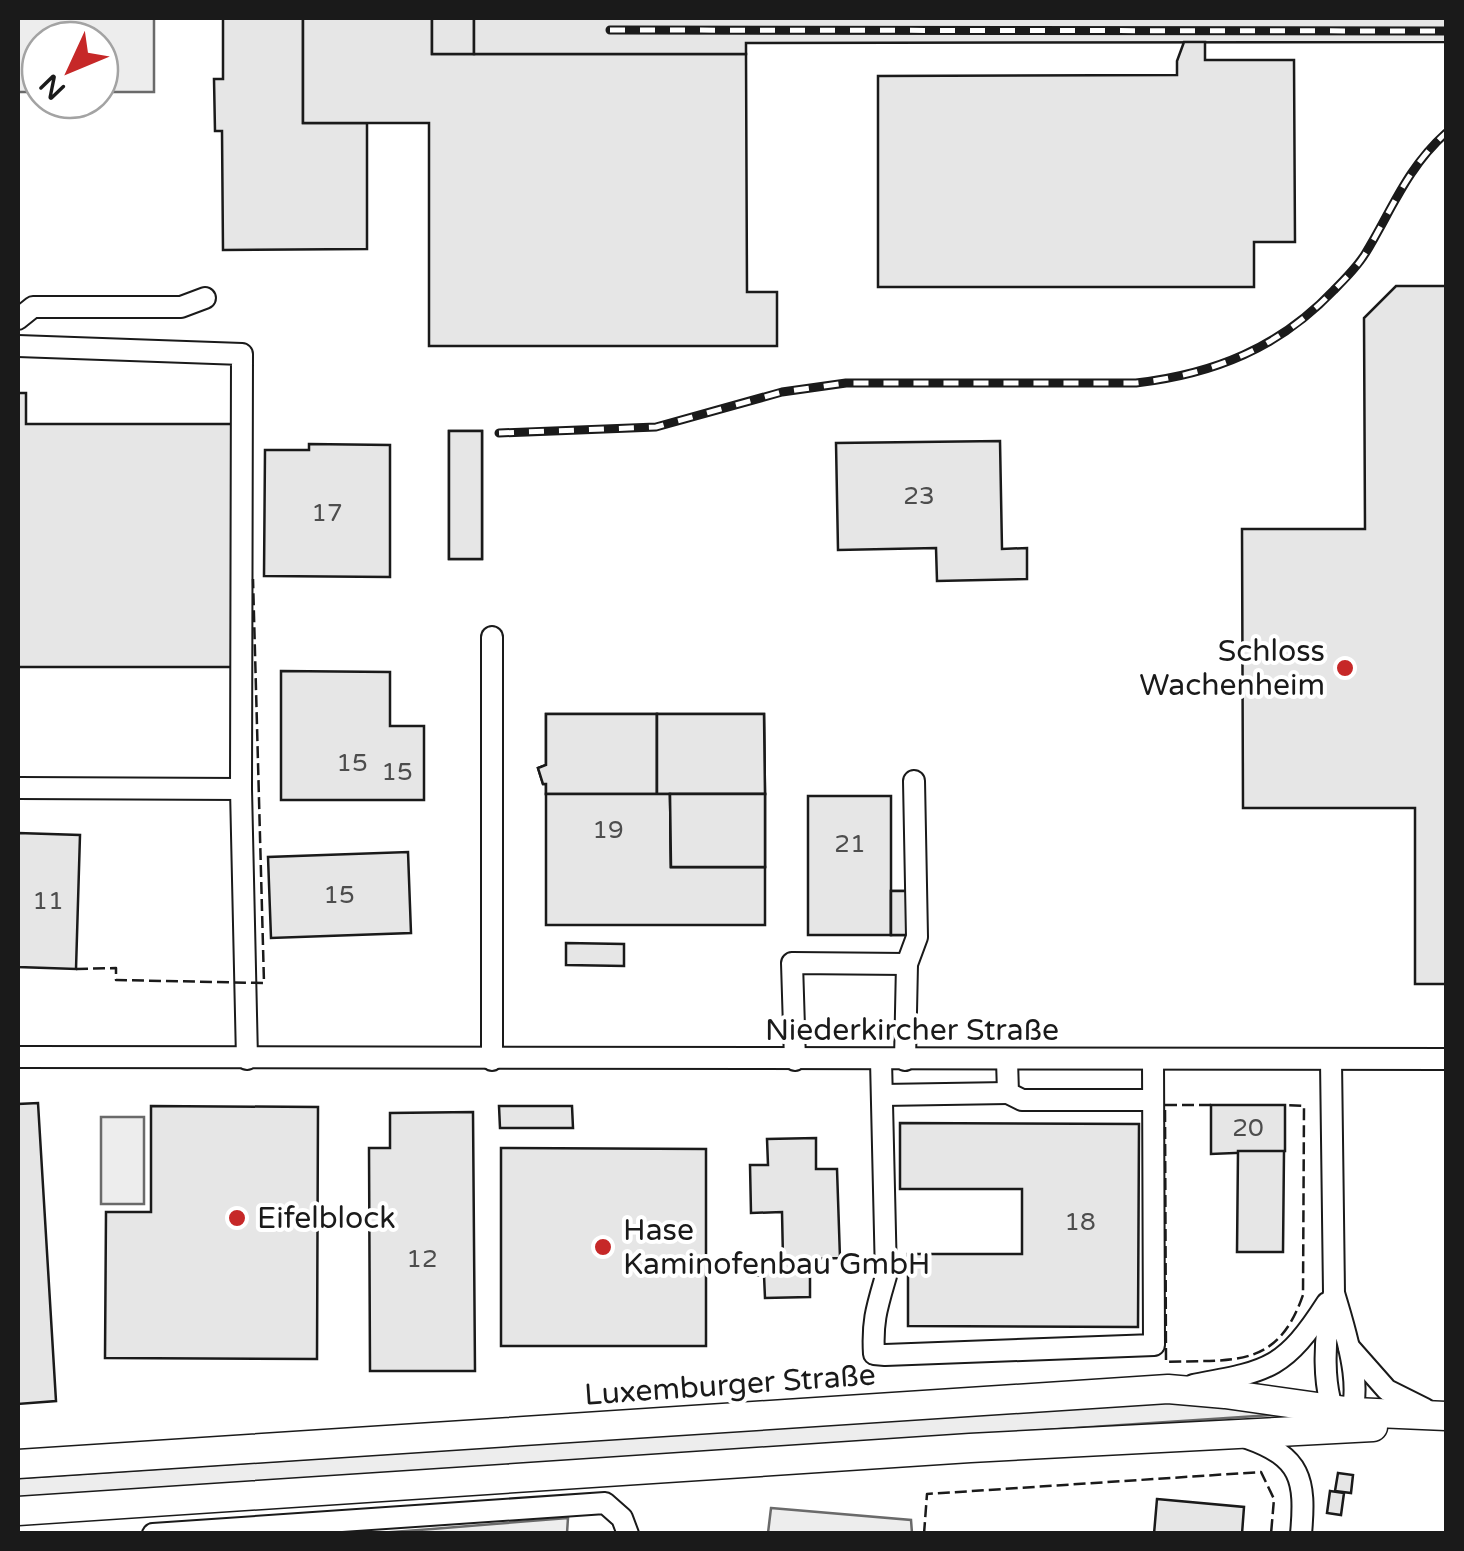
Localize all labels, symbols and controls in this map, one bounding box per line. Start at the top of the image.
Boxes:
north arrow [20,20,120,120]
text: N [33,67,73,107]
house number: 23 [903,481,935,511]
house number: 17 [311,498,343,528]
place label: Schloss Wachenheim [1139,633,1325,704]
marker: Schloss Wachenheim [1334,657,1356,679]
house number: 15 [336,748,368,778]
house number: 15 [381,757,413,787]
house number: 19 [592,815,624,845]
house number: 21 [834,829,866,859]
house number: 15 [323,880,355,910]
house number: 11 [32,886,64,916]
street label: Niederkircher Straße [765,1012,1059,1049]
house number: 20 [1232,1113,1264,1143]
place label: Eifelblock [257,1200,396,1237]
marker: Eifelblock [226,1207,248,1229]
house number: 18 [1064,1207,1096,1237]
place label: Hase Kaminofenbau GmbH [623,1212,930,1283]
marker: Hase Kaminofenbau GmbH [592,1236,614,1258]
house number: 12 [406,1244,438,1274]
street label: Luxemburger Straße [583,1356,877,1414]

